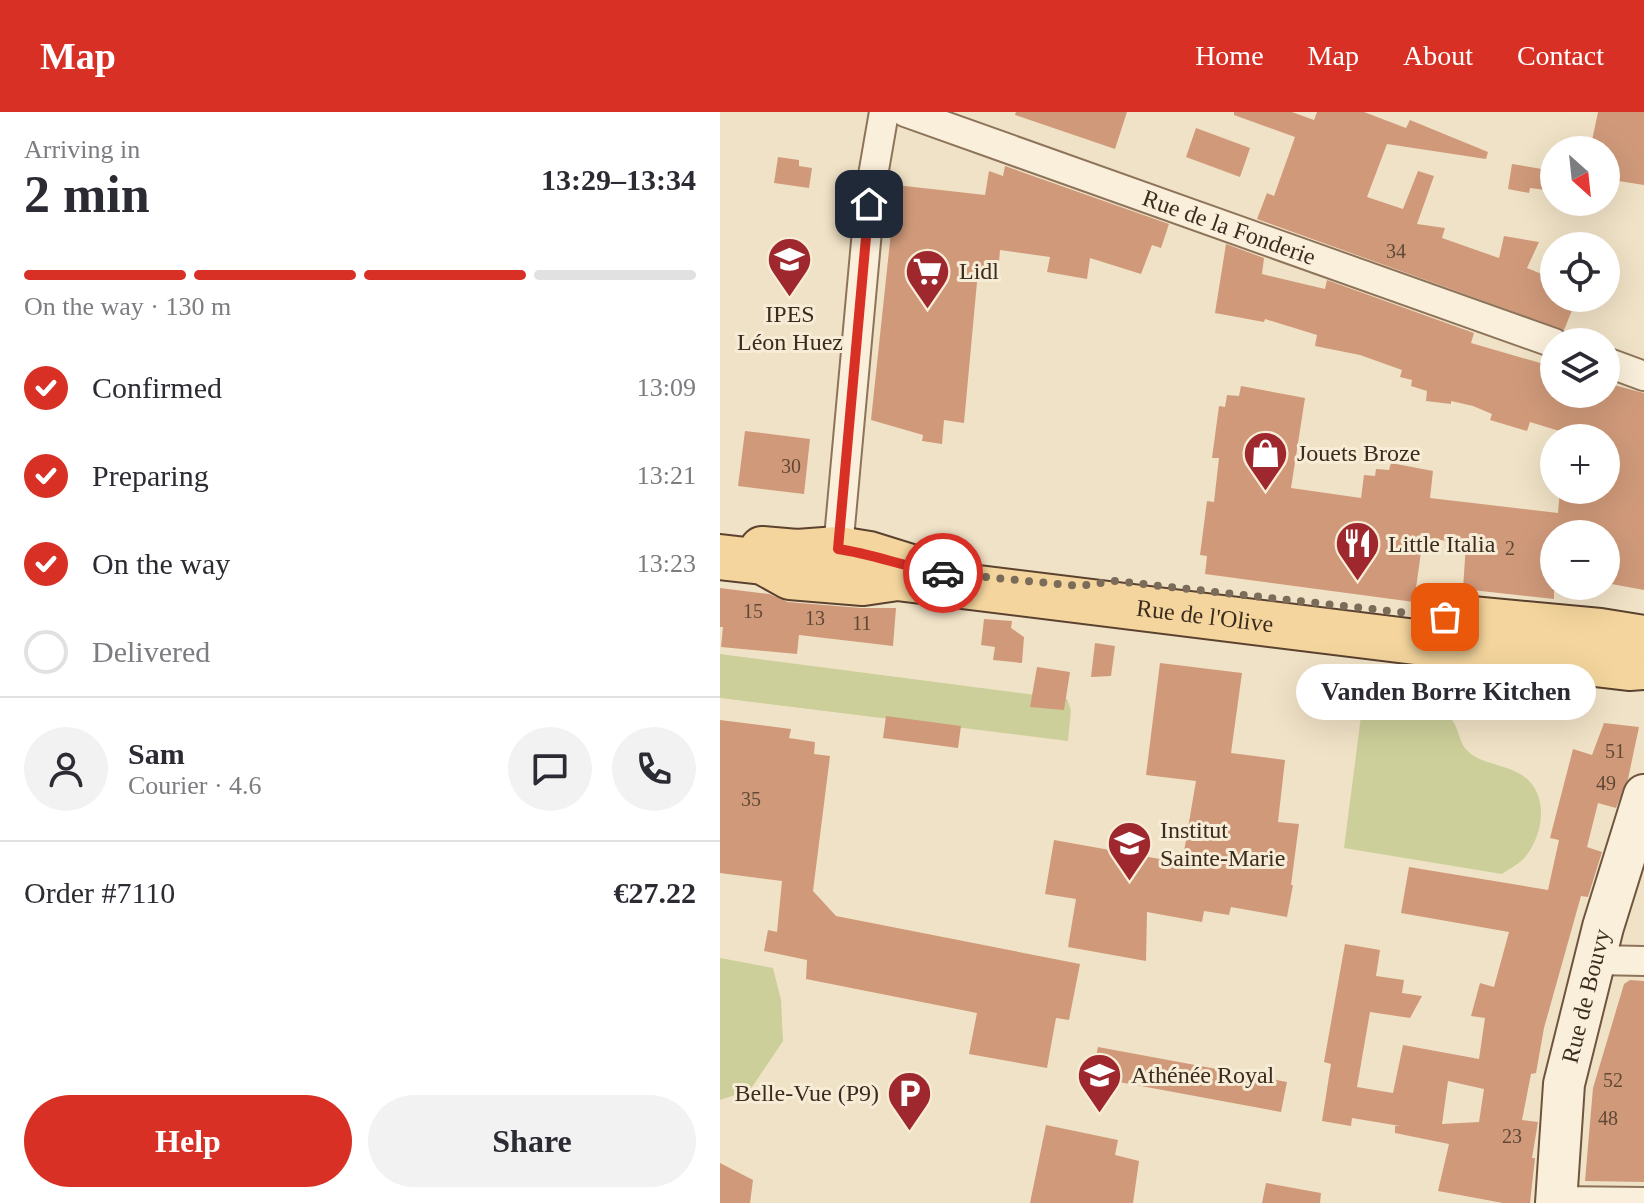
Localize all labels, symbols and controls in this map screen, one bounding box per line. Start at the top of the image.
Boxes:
text: Map [40,35,116,77]
text: Home [1195,40,1264,71]
text: Map [1308,40,1359,71]
text: About [1403,40,1473,71]
text: Contact [1517,40,1604,71]
text: Arriving in [24,135,140,164]
north arrow [1540,136,1620,216]
map controls [1540,136,1620,600]
text: 13:29–13:34 [541,163,696,196]
text: 2 min [24,166,150,223]
pin [835,170,903,238]
icon: home [847,182,891,226]
street label: Rue de la Fonderie [1139,185,1319,270]
button: locate [1540,232,1620,312]
school or university icon: IPES Léon Huez [766,236,814,299]
house number: 34 [1386,240,1406,262]
supermarket icon: Lidl [904,247,952,310]
place label: Lidl [959,258,999,284]
text: On the way · 130 m [24,292,231,321]
place label: IPES Léon Huez [737,301,843,355]
button: layers [1540,328,1620,408]
icon: check [24,366,68,410]
text: Confirmed [92,371,222,404]
text: 13:09 [637,373,696,402]
button: + [1540,424,1620,504]
shop icon: Jouets Broze [1242,429,1290,492]
place label: Jouets Broze [1297,440,1420,466]
icon: check [24,454,68,498]
house number: 30 [781,455,801,477]
text: Preparing [92,459,209,492]
text: 13:21 [637,461,696,490]
restaurant icon: Little Italia [1333,520,1381,583]
button: − [1540,520,1620,600]
place label: Little Italia [1388,531,1496,557]
courier [903,533,983,613]
house number: 2 [1505,537,1515,559]
icon: check [24,542,68,586]
text: On the way [92,547,230,580]
text: 13:23 [637,549,696,578]
icon: car [921,551,965,595]
pin [1411,583,1479,651]
street label: Rue de l'Olive [1135,595,1275,637]
icon: bag [1423,595,1467,639]
house number: 15 [743,600,763,622]
house number: 13 [805,607,825,629]
house number: 11 [852,612,872,634]
text: Delivered [92,635,210,668]
callout: Vanden Borre Kitchen [1295,665,1595,721]
text: Vanden Borre Kitchen [1321,677,1571,706]
button: person [24,727,108,811]
button: chat [508,727,592,811]
button: phone [612,727,696,811]
text: Sam [128,737,185,770]
house number: 51 [1605,740,1625,762]
text: Courier · 4.6 [128,771,262,800]
house number: 49 [1596,772,1616,794]
house number: 35 [741,788,761,810]
place label: Institut Sainte-Marie [1160,817,1285,871]
school or university icon: Institut Sainte-Marie [1105,820,1153,883]
text: Order #7110 [24,876,175,909]
text: €27.22 [614,876,696,909]
street label: Rue de Bouvy [1557,926,1615,1066]
school or university icon: Athénée Royal [1076,1051,1124,1114]
place label: Athénée Royal [1131,1062,1275,1088]
parking icon: Belle-Vue (P9) [886,1069,934,1132]
house number: 52 [1603,1069,1623,1091]
place label: Belle-Vue (P9) [734,1080,879,1106]
button: Help [24,1095,352,1187]
button: Share [368,1095,696,1187]
house number: 48 [1598,1107,1618,1129]
house number: 23 [1502,1125,1522,1147]

